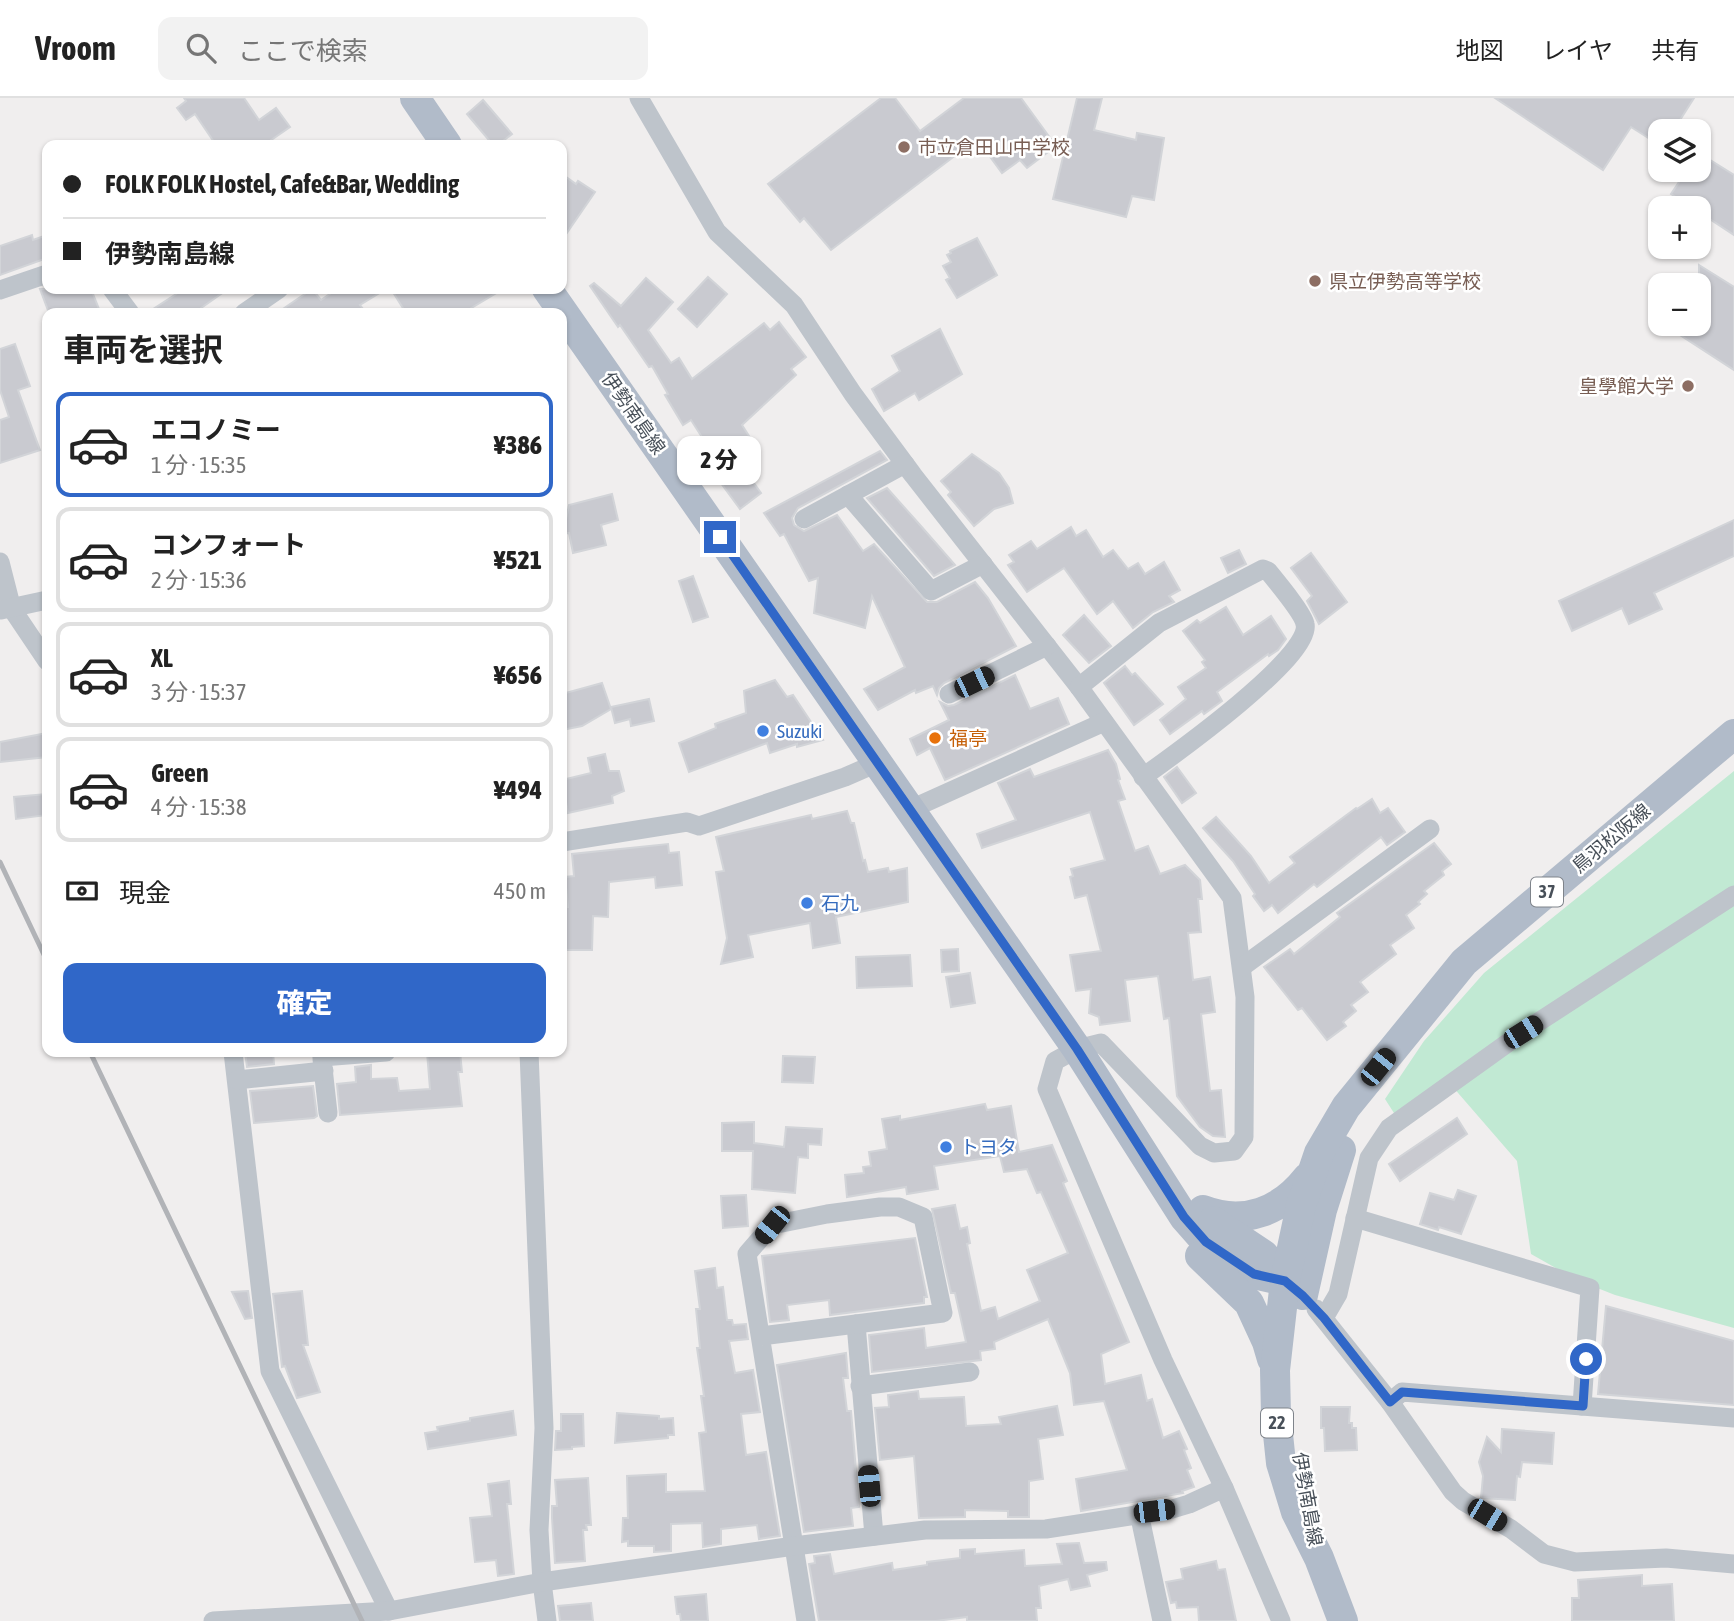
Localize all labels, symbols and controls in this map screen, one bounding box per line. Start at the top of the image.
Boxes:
search box [158,17,648,80]
text: Vroom [35,29,116,67]
icon: search [182,29,220,67]
text: ここで検索 [238,36,368,66]
text: 地図 [1456,37,1504,64]
text: レイヤ [1542,37,1613,64]
text: 共有 [1651,37,1699,64]
map controls [1648,119,1711,336]
button: layers [1648,119,1711,182]
place label: 市立倉田山中学校 [918,136,1070,158]
marker: 市立倉田山中学校 [896,139,912,155]
text: FOLK FOLK Hostel, Cafe&Bar, Wedding [105,169,459,199]
button: + [1648,196,1711,259]
text: 伊勢南島線 [105,239,235,269]
place label: 県立伊勢高等学校 [1329,270,1481,292]
marker: 県立伊勢高等学校 [1307,273,1323,289]
button: − [1648,273,1711,336]
text: 車両を選択 [63,331,223,368]
street label: 伊勢南島線 [598,368,670,458]
place label: 皇學館大学 [1579,375,1674,397]
marker: 皇學館大学 [1680,378,1696,394]
icon: car [67,413,130,476]
text: エコノミー [151,415,281,445]
text: ¥386 [494,430,542,460]
callout: 2 分 [678,436,762,484]
text: 2 分 [701,447,737,473]
text: 1 分 · 15:35 [151,452,247,478]
route end [704,521,736,553]
icon: car [67,528,130,591]
text: コンフォート [151,530,306,560]
text: ¥521 [494,545,542,575]
text: 2 分 · 15:36 [151,567,247,593]
icon: car [67,643,130,706]
text: XL [151,643,173,673]
text: ¥656 [494,660,542,690]
car [951,663,998,701]
text: 3 分 · 15:37 [151,679,247,705]
place label: Suzuki [777,720,822,742]
marker: Suzuki [755,723,771,739]
place label: 福亭 [949,727,987,749]
marker: 福亭 [927,730,943,746]
icon: car [67,758,130,821]
text: Green [151,758,209,788]
text: ¥494 [494,775,542,805]
text: 4 分 · 15:38 [151,794,247,820]
street label: 鳥羽松阪線 [1568,799,1654,877]
icon: cash [63,872,101,910]
text: 現金 [119,878,171,908]
text: 450 m [494,878,546,904]
road number: 37 [1531,878,1563,906]
place label: 石九 [821,892,859,914]
marker: 石九 [799,895,815,911]
button: 確定 [63,963,546,1043]
car [1500,1012,1547,1052]
car [1357,1044,1400,1090]
place label: トヨタ [960,1136,1017,1158]
marker: トヨタ [938,1139,954,1155]
car [751,1202,794,1248]
route start [1570,1343,1602,1375]
road number: 22 [1261,1408,1293,1438]
street label: 伊勢南島線 [1289,1450,1327,1548]
car [857,1464,882,1508]
car [1464,1495,1511,1535]
car [1132,1498,1177,1524]

